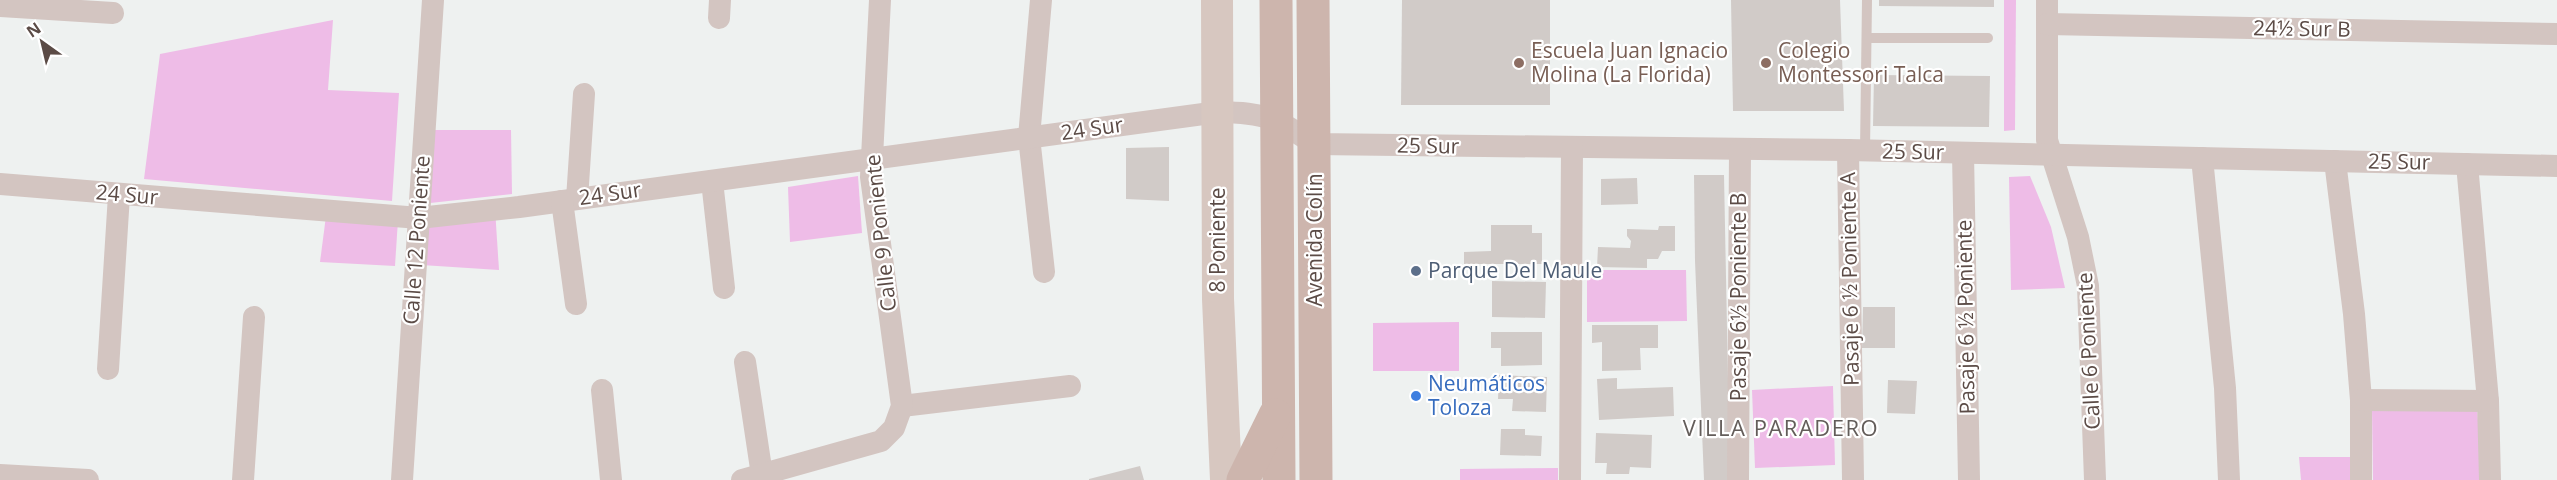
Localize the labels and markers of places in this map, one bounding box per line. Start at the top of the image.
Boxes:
place label: Escuela Juan Ignacio Molina (La Florida) [1531,36,1728,88]
place label: Colegio Montessori Talca [1778,36,1944,88]
marker: Escuela Juan Ignacio Molina (La Florida) [1512,56,1526,70]
marker: Colegio Montessori Talca [1759,56,1773,70]
place label: Parque Del Maule [1428,256,1602,284]
marker: Parque Del Maule [1409,264,1423,278]
place label: Neumáticos Toloza [1428,369,1545,421]
marker: Neumáticos Toloza [1409,389,1423,403]

